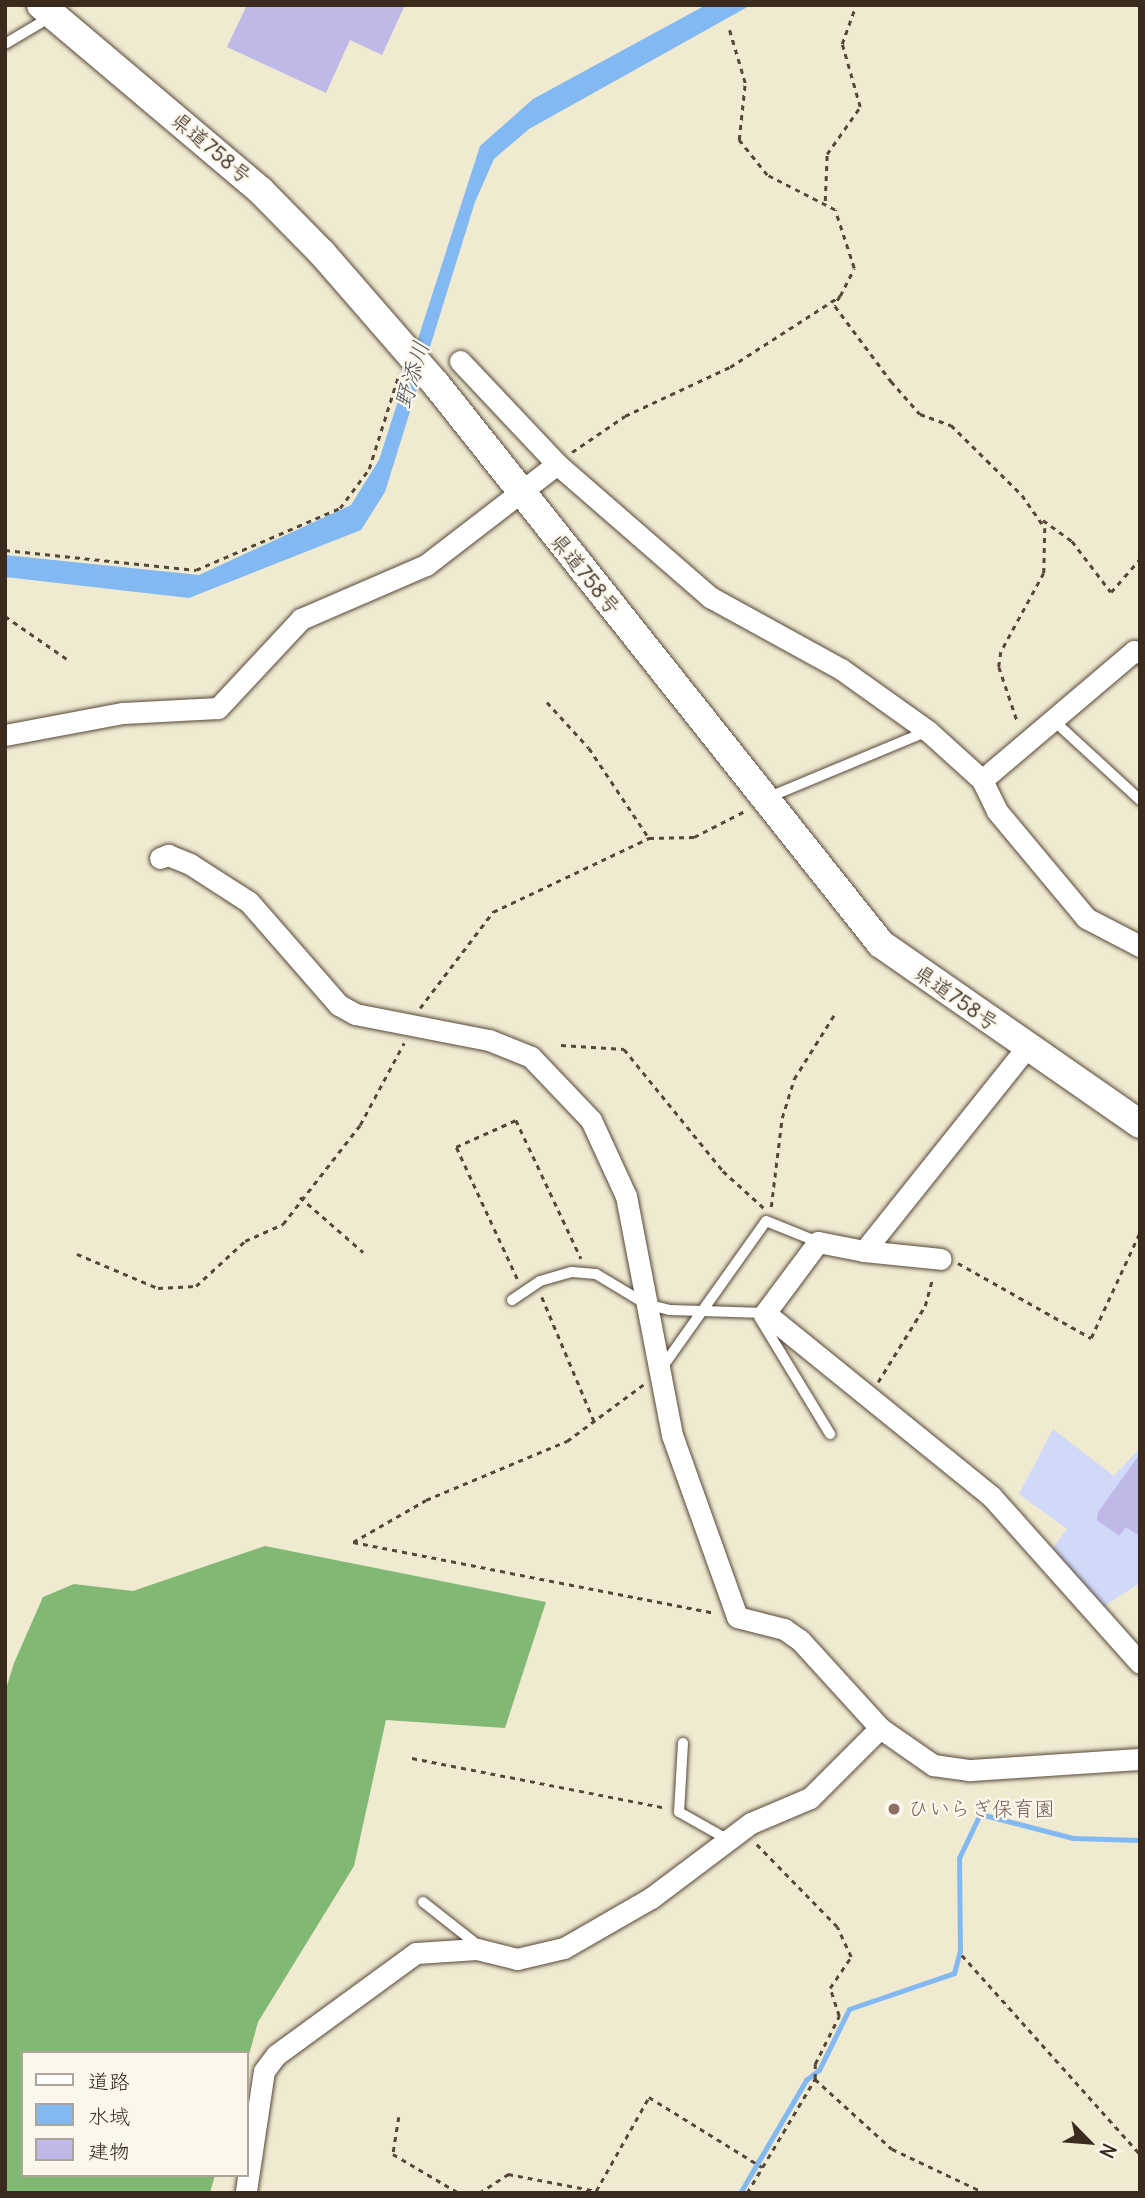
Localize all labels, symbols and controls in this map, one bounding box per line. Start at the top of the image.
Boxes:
street label: 県道758号 [166,107,256,189]
water label: 野添川 [389,338,435,412]
street label: 県道758号 [545,528,625,620]
street label: 県道758号 [909,960,1003,1036]
place label: ひいらぎ保育園 [908,1796,1055,1822]
marker: ひいらぎ保育園 [886,1801,902,1817]
legend [21,2051,248,2177]
text: 道路 [88,2068,130,2095]
text: 水域 [88,2103,130,2130]
north arrow [1054,2107,1124,2177]
text: 建物 [88,2138,130,2165]
text: N [1094,2140,1122,2162]

